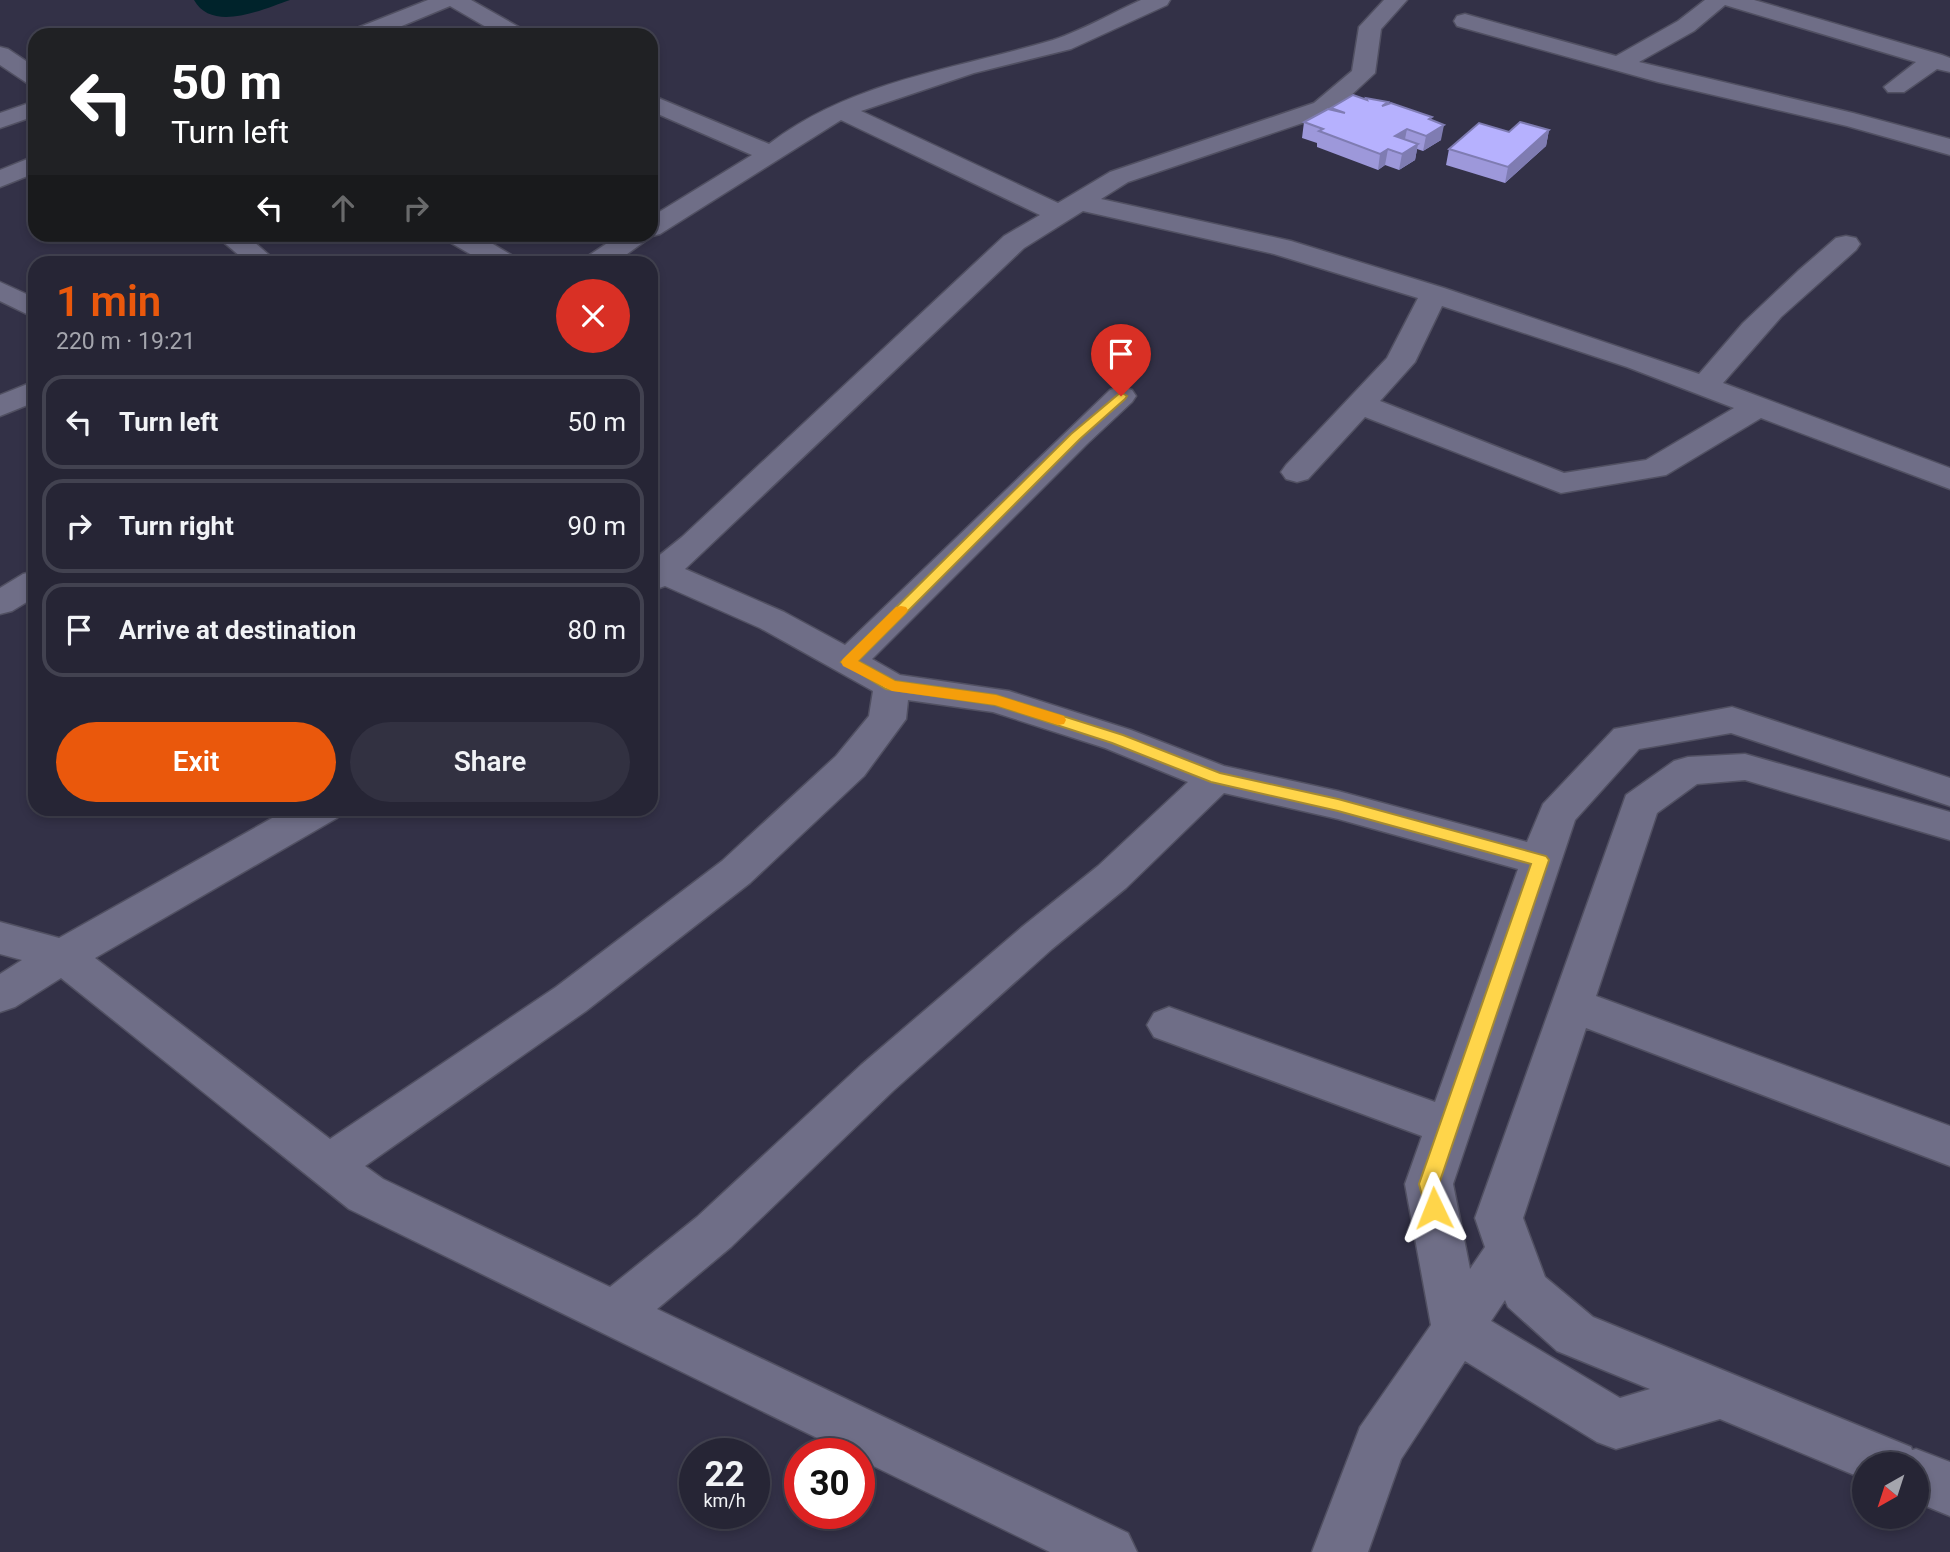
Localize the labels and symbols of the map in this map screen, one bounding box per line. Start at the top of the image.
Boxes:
pin [1091,324,1151,396]
position arrow [1397,1171,1471,1245]
speed limit sign: 30 [784,1438,875,1529]
north arrow [1852,1452,1928,1530]

